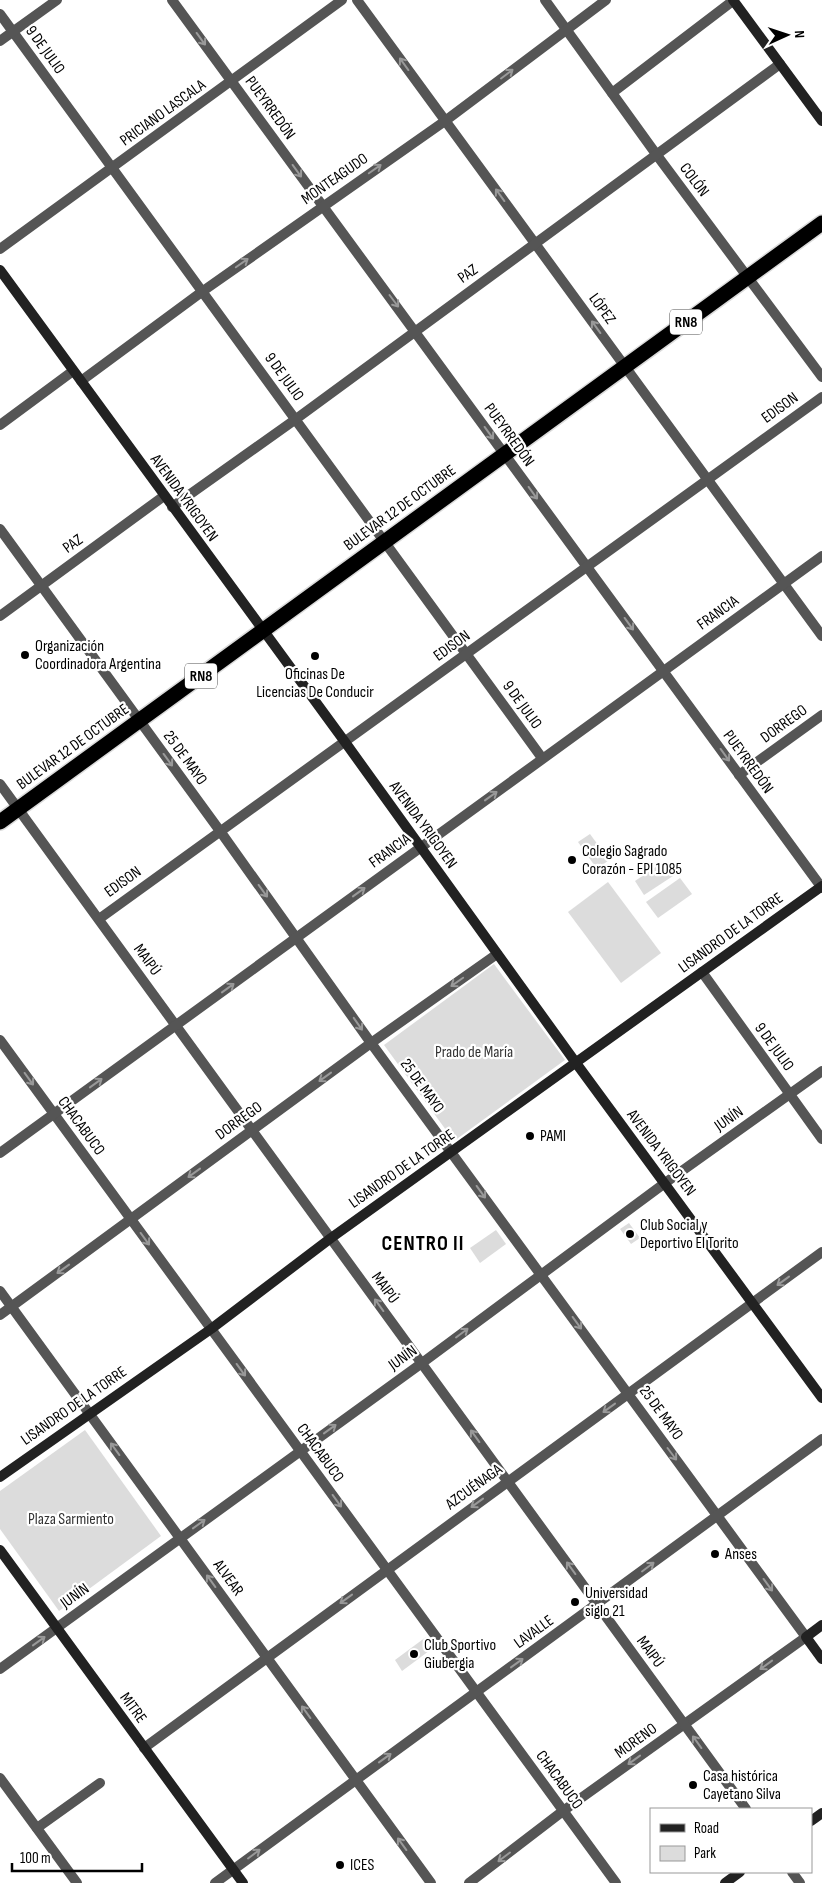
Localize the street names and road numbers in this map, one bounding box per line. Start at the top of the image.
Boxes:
street label: 9 DE JULIO [21,22,69,78]
street label: PUEYRREDÓN [241,73,299,143]
street label: PRICIANO LASCALA [117,76,210,150]
street label: MONTEAGUDO [298,149,372,209]
street label: COLÓN [675,159,713,201]
street label: PAZ [454,260,482,288]
street label: LÓPEZ [584,290,620,328]
road number: RN8 [670,310,702,334]
street label: 9 DE JULIO [260,349,308,405]
street label: EDISON [758,388,802,428]
street label: PUEYRREDÓN [480,400,538,470]
street label: AVENIDA YRIGOYEN [145,450,222,545]
street label: BULEVAR 12 DE OCTUBRE [340,461,460,555]
street label: PAZ [59,530,87,558]
street label: FRANCIA [694,592,742,634]
street label: EDISON [430,626,474,666]
road number: RN8 [185,664,217,688]
street label: 9 DE JULIO [498,677,546,733]
street label: BULEVAR 12 DE OCTUBRE [13,700,133,794]
street label: DORREGO [757,701,811,747]
street label: 25 DE MAYO [159,727,211,789]
street label: PUEYRREDÓN [719,727,777,797]
street label: AVENIDA YRIGOYEN [384,777,461,872]
street label: FRANCIA [366,830,414,872]
street label: EDISON [101,862,145,902]
street label: LISANDRO DE LA TORRE [675,889,787,977]
street label: MAIPÚ [129,941,165,979]
street label: 9 DE JULIO [750,1019,798,1075]
street label: 25 DE MAYO [396,1055,448,1117]
street label: CHACABUCO [53,1093,109,1159]
street label: DORREGO [212,1098,266,1144]
street label: JUNÍN [710,1102,747,1136]
street label: AVENIDA YRIGOYEN [622,1105,700,1200]
street label: LISANDRO DE LA TORRE [346,1125,458,1213]
street label: MAIPÚ [367,1269,403,1307]
street label: JUNÍN [384,1341,421,1375]
street label: LISANDRO DE LA TORRE [18,1362,130,1450]
street label: 25 DE MAYO [635,1382,687,1444]
street label: CHACABUCO [292,1420,348,1486]
street label: AZCUÉNAGA [441,1460,506,1515]
street label: ALVEAR [208,1555,247,1600]
street label: JUNÍN [56,1579,93,1613]
street label: LAVALLE [510,1611,558,1653]
street label: MAIPÚ [632,1633,668,1671]
street label: MITRE [116,1689,150,1727]
street label: MORENO [611,1719,661,1763]
street label: CHACABUCO [531,1747,587,1813]

